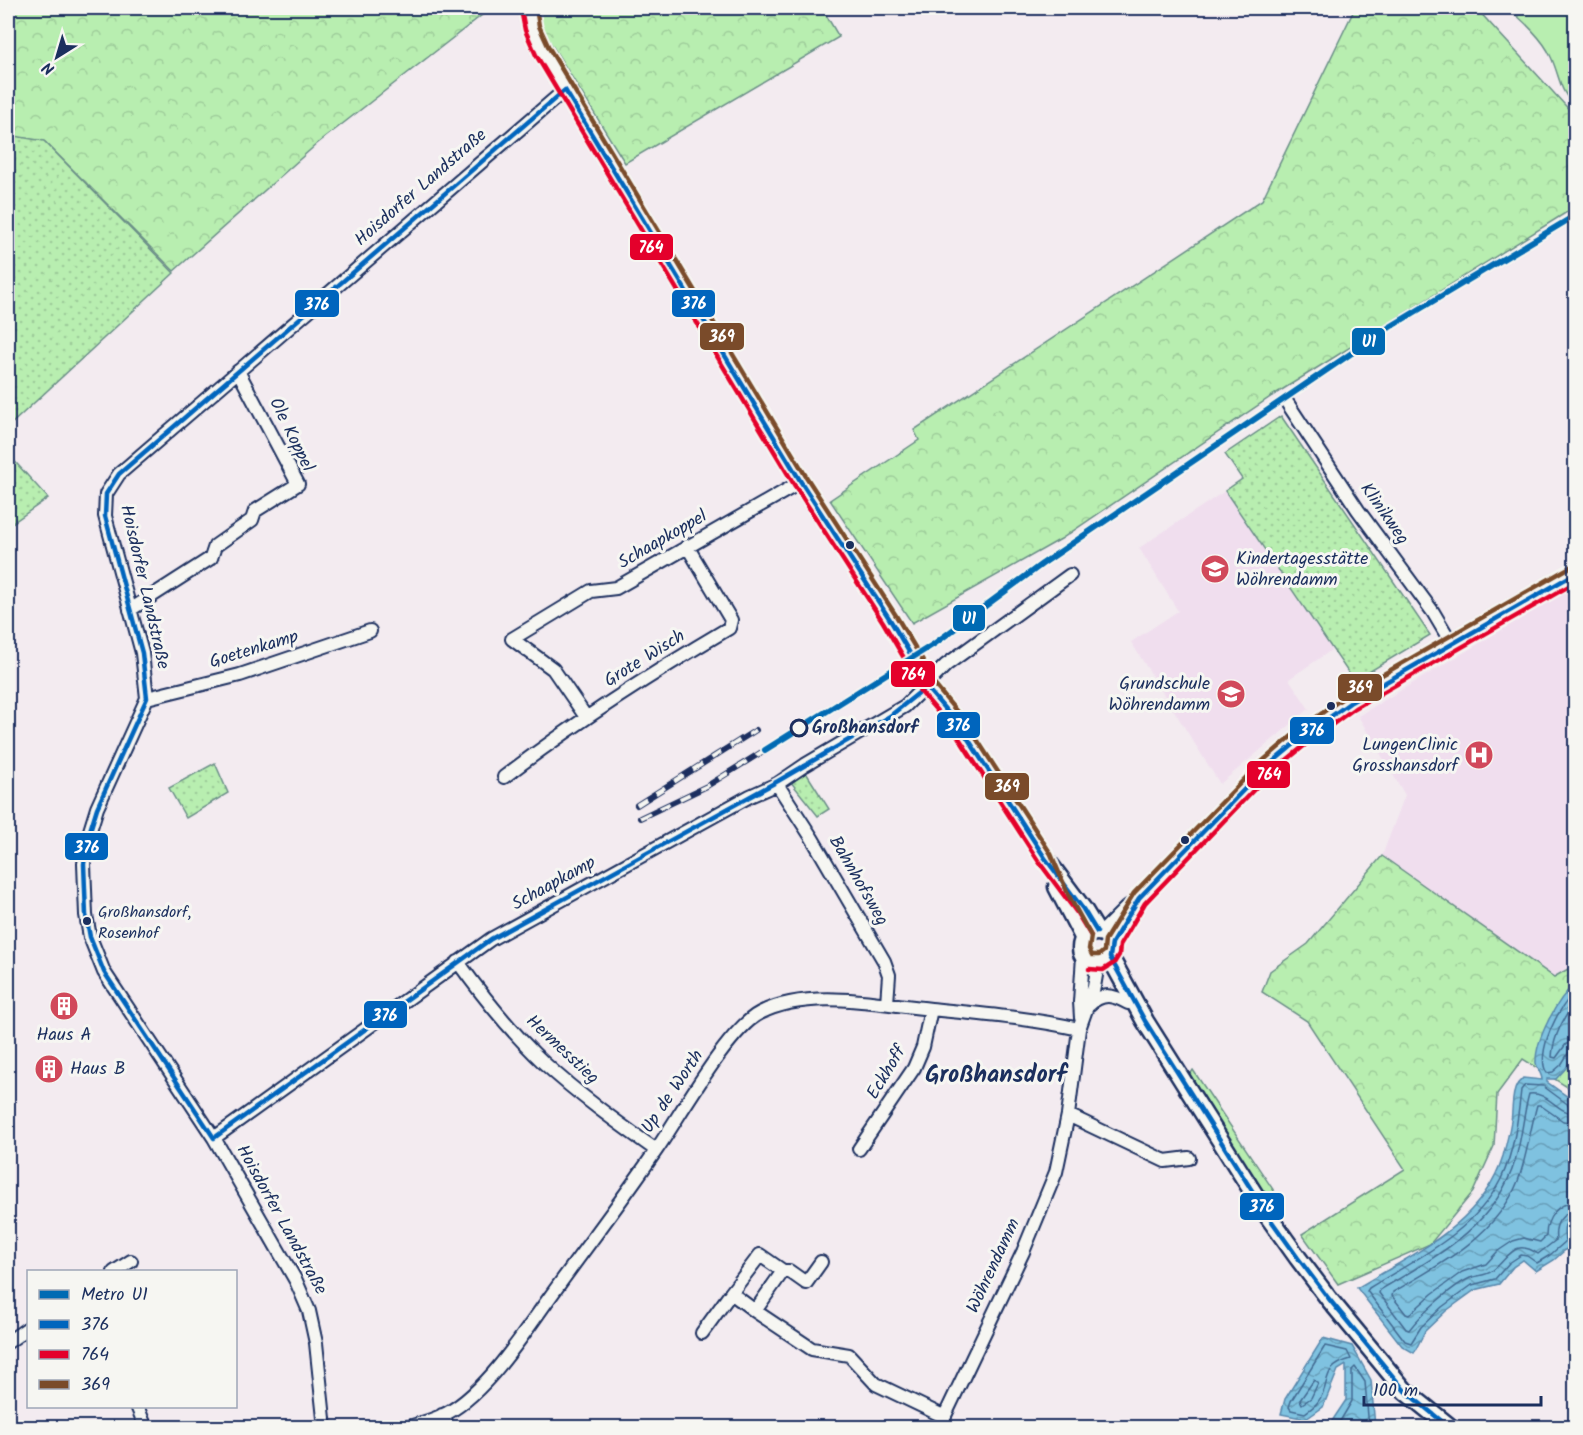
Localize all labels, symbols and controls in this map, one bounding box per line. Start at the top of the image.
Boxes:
north arrow [27,27,87,87]
text: N [37,55,60,81]
street label: Hoisdorfer Landstraße [348,122,494,254]
line badge: 764 [629,233,674,261]
text: 764 [639,236,664,261]
line badge: 376 [294,289,340,318]
line badge: 376 [671,289,716,318]
text: 376 [681,292,707,317]
text: 376 [304,293,330,318]
line badge: 369 [699,322,745,351]
text: 369 [708,325,735,350]
line badge: U1 [1351,327,1386,356]
text: U1 [1362,330,1376,355]
street label: Ole Koppel [261,393,322,478]
street label: Klinikweg [1352,477,1416,551]
street label: Hoisdorfer Landstraße [111,502,177,672]
street label: Schaapkoppel [613,502,714,577]
unlabelled marker [844,539,856,551]
place label: Kindertagesstätte Wöhrendamm [1236,545,1368,595]
school or university icon: Kindertagesstätte Wöhrendamm [1199,553,1231,585]
line badge: U1 [952,604,986,632]
text: U1 [962,607,976,632]
street label: Goetenkamp [206,623,302,677]
street label: Grote Wisch [599,623,691,695]
line badge: 764 [890,660,936,688]
text: 764 [901,663,926,688]
place label: Grundschule Wöhrendamm [1108,670,1210,720]
line badge: 369 [1337,673,1383,702]
text: 369 [1346,676,1373,701]
school or university icon: Grundschule Wöhrendamm [1215,678,1247,710]
unlabelled marker [1325,700,1337,712]
line badge: 376 [936,711,981,739]
place label: Großhansdorf [812,714,920,743]
text: 376 [945,714,971,739]
line badge: 376 [1289,716,1335,745]
marker: Großhansdorf [790,719,808,737]
text: 376 [1299,719,1325,744]
place label: LungenClinic Grosshansdorf [1352,731,1460,781]
hospital icon: LungenClinic Grosshansdorf [1463,739,1495,771]
line badge: 764 [1246,760,1291,789]
text: 764 [1257,763,1282,788]
line badge: 369 [984,772,1030,801]
text: 369 [993,775,1020,800]
street label: Bahnhofsweg [820,830,896,932]
line badge: 376 [64,832,109,861]
unlabelled marker [1179,834,1191,846]
text: 376 [74,836,100,861]
street label: Schaapkamp [507,849,602,919]
place label: Großhansdorf, Rosenhof [98,900,191,946]
marker: Großhansdorf, Rosenhof [81,915,93,927]
building icon: Haus A [48,990,80,1022]
line badge: 376 [363,1000,408,1029]
text: 376 [372,1004,398,1029]
street label: Hermesstieg [519,1008,605,1092]
place label: Haus A [37,1021,92,1050]
street label: Eckhoff [860,1039,916,1105]
street label: Up de Worth [634,1044,712,1140]
building icon: Haus B [33,1053,65,1085]
place label: Haus B [70,1055,126,1084]
district label: Großhansdorf [925,1056,1069,1095]
street label: Hoisdorfer Landstraße [228,1140,334,1300]
line badge: 376 [1239,1192,1285,1221]
text: 376 [1249,1195,1275,1220]
street label: Wöhrendamm [959,1214,1029,1318]
legend [27,1270,237,1408]
text: Metro U1 [81,1281,148,1310]
text: 376 [81,1311,110,1340]
text: 764 [81,1341,109,1370]
scale bar [1364,1369,1541,1407]
text: 369 [81,1371,110,1400]
text: 100 m [1373,1377,1418,1406]

